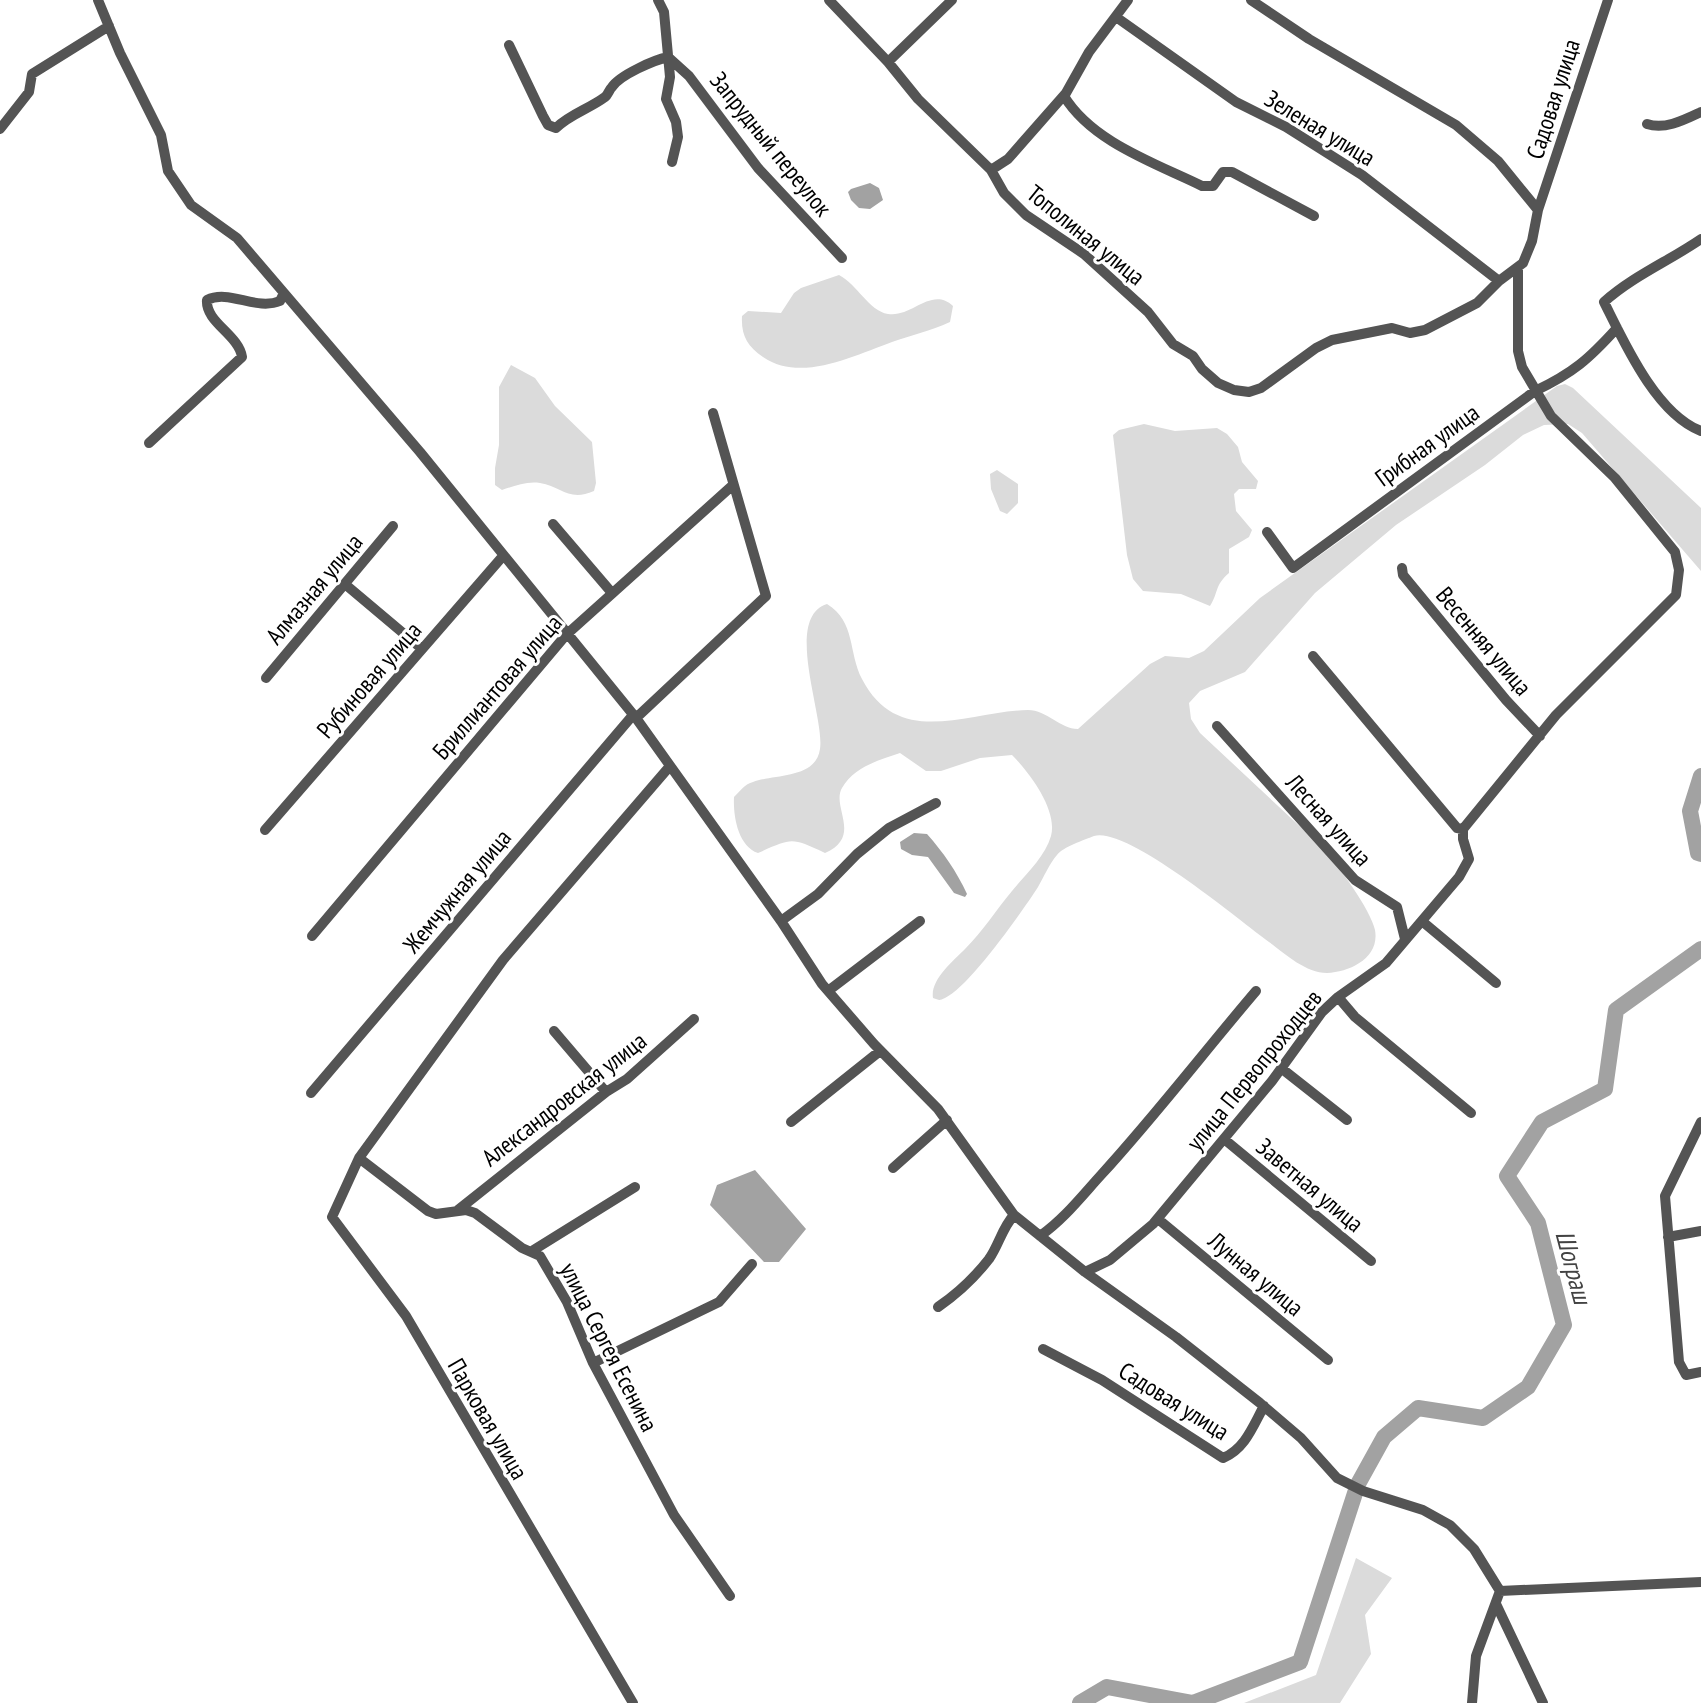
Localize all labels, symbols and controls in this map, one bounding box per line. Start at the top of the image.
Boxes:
street label: Садовая улица [1519,35,1587,163]
street label: Запрудный переулок [703,65,839,223]
street label: Зеленая улица [1259,83,1381,173]
street label: Тополиная улица [1021,178,1151,292]
street label: Грибная улица [1369,397,1485,493]
street label: Алмазная улица [259,527,369,651]
street label: Весенняя улица [1429,580,1539,702]
street label: Бриллиантовая улица [426,608,568,766]
street label: Рубиновая улица [310,615,428,745]
street label: Лесная улица [1279,767,1379,873]
street label: Жемчужная улица [396,823,518,960]
street label: улица Первопроходцев [1179,983,1329,1157]
street label: Александровская улица [475,1025,653,1173]
street label: Заветная улица [1250,1131,1370,1239]
street label: Лунная улица [1201,1225,1310,1323]
water label: Шограш [1548,1227,1600,1310]
street label: улица Сергея Есенина [553,1257,665,1437]
street label: Парковая улица [441,1353,535,1485]
street label: Садовая улица [1113,1355,1235,1447]

